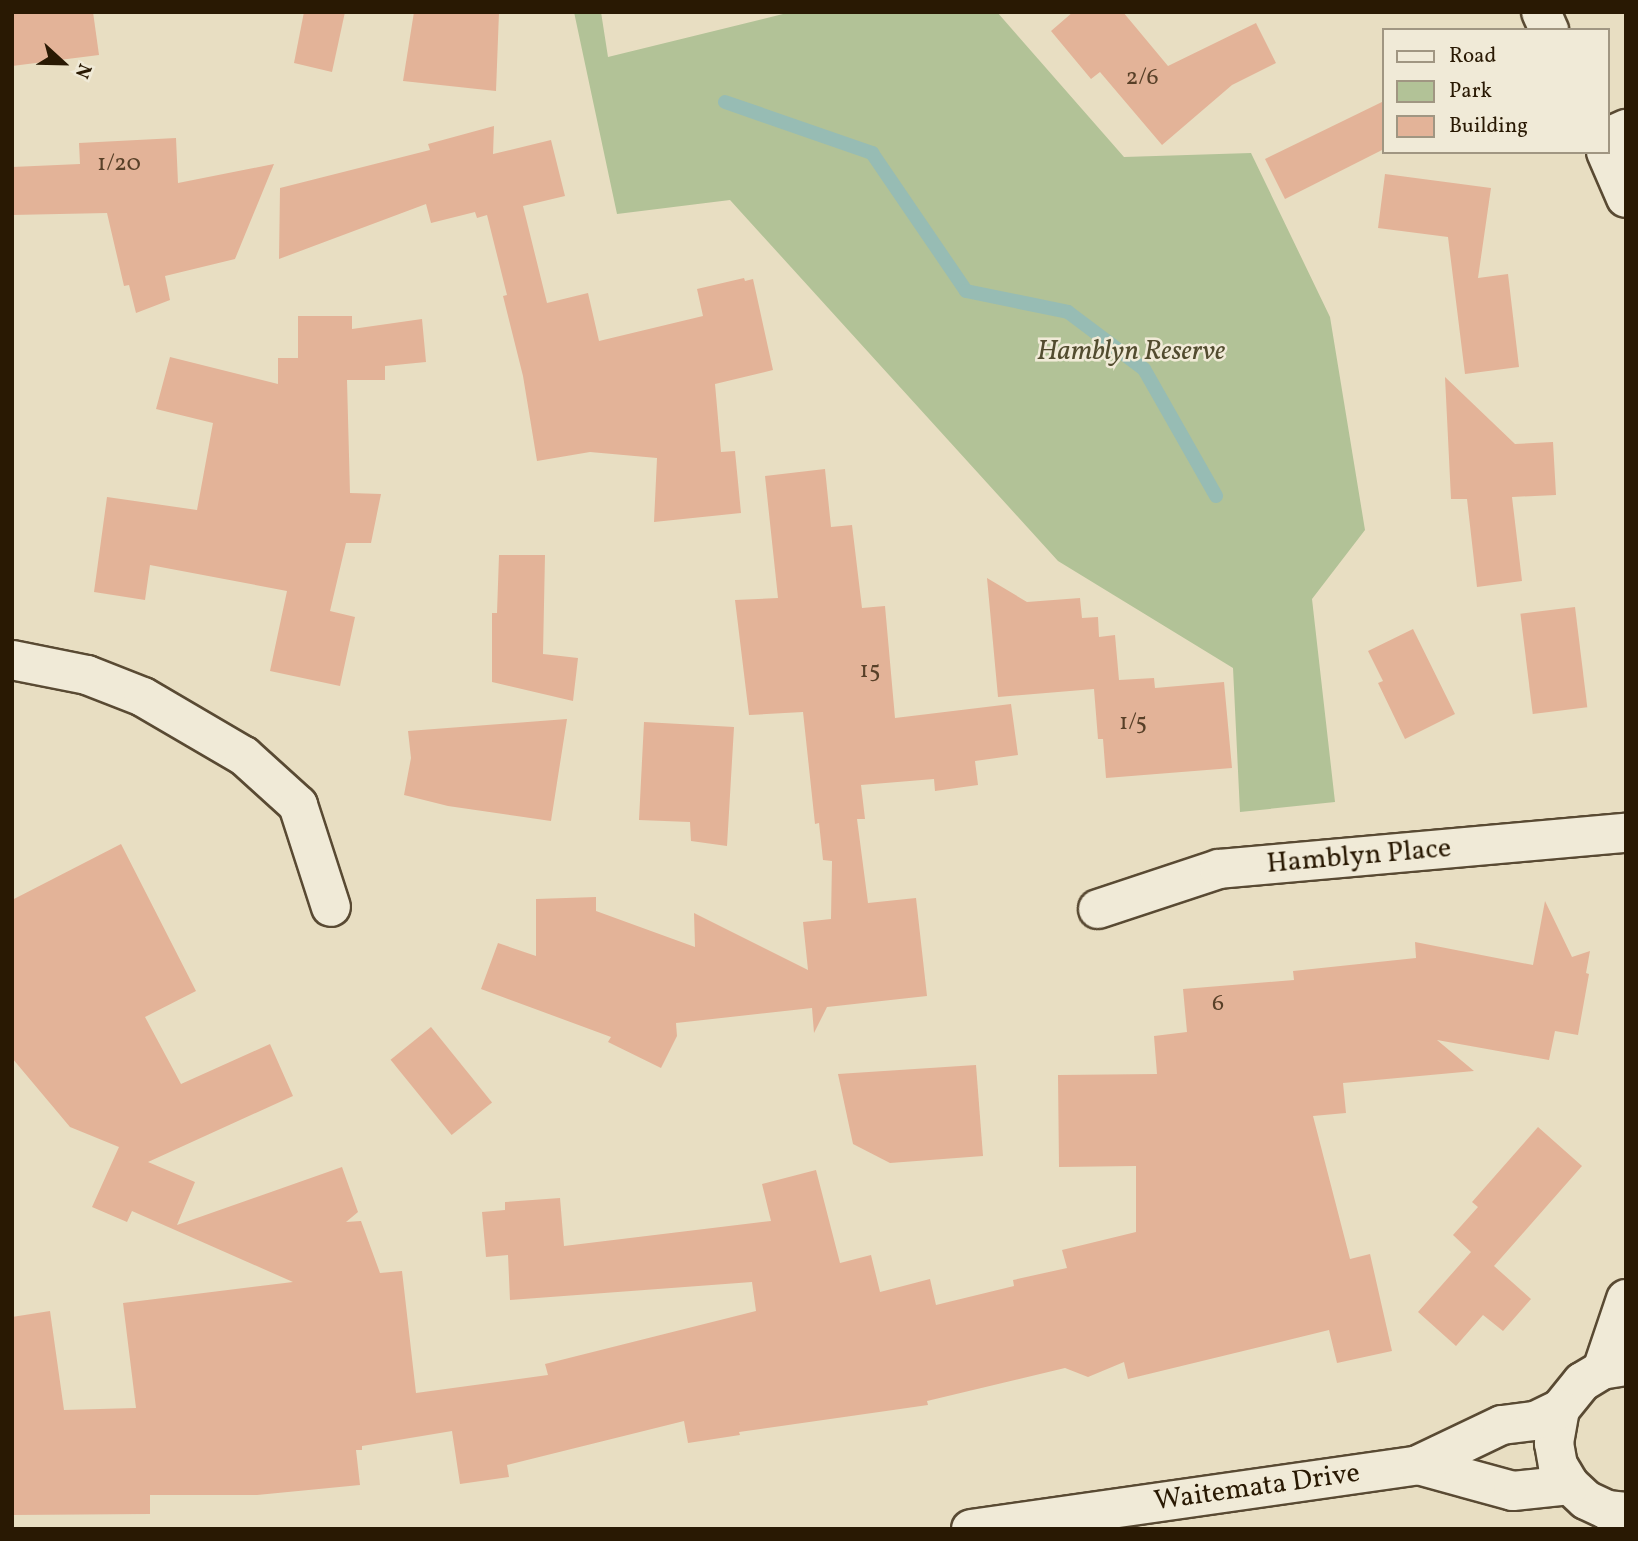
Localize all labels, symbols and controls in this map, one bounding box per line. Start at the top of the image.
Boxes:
north arrow [28,28,98,98]
legend [1382,28,1610,154]
text: Road [1449,42,1496,71]
text: N [68,60,97,82]
house number: 2/6 [1125,65,1159,93]
text: Park [1449,77,1492,106]
text: Building [1449,112,1528,141]
house number: 1/20 [97,151,141,179]
park label: Hamblyn Reserve [1037,335,1225,369]
house number: 15 [860,658,880,686]
house number: 1/5 [1119,710,1147,738]
street label: Hamblyn Place [1265,832,1453,882]
house number: 6 [1212,991,1224,1019]
street label: Waitemata Drive [1152,1457,1362,1519]

